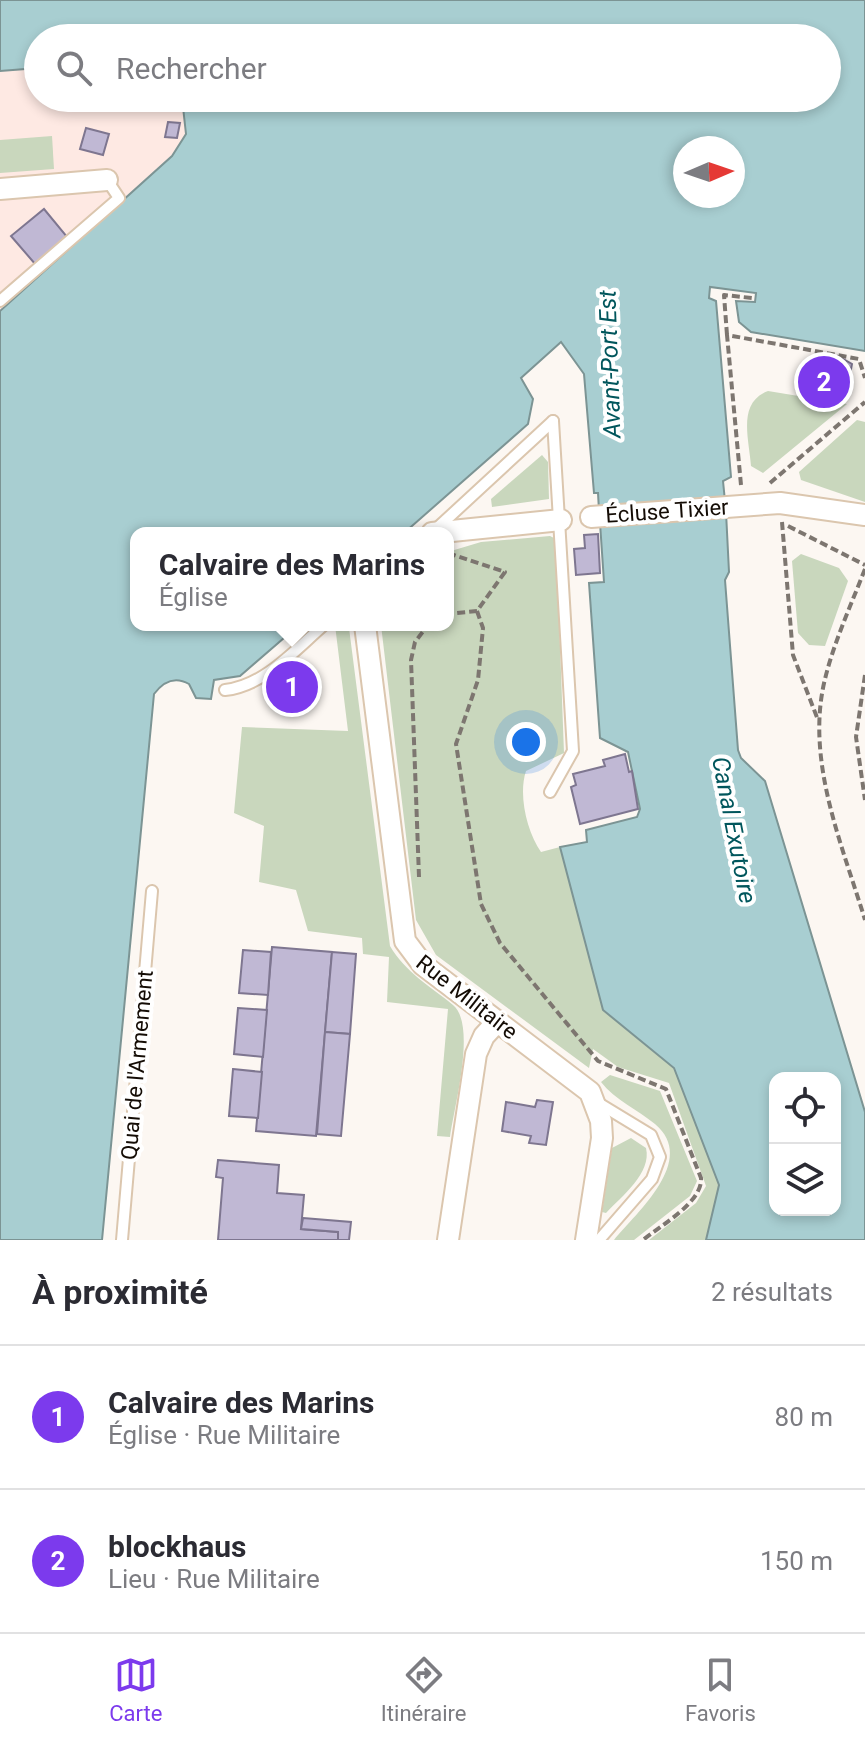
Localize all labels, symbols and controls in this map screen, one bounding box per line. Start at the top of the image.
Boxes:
search box [24,24,841,112]
icon: search [52,46,96,90]
text: Rechercher [116,51,267,86]
north arrow [673,136,745,208]
water label: Avant-Port Est [593,289,627,439]
pin: 2 [798,352,850,412]
street label: Écluse Tixier [605,494,730,528]
popup [130,527,454,631]
text: Calvaire des Marins [159,547,425,582]
text: Église [159,582,228,612]
pin: 1 [266,657,318,717]
your location [506,722,546,762]
water label: Canal Exutoire [706,754,762,906]
street label: Rue Militaire [411,950,523,1044]
street label: Quai de l'Armement [116,969,158,1161]
map controls [769,1072,841,1216]
button: locate [769,1072,841,1144]
button: layers [769,1144,841,1216]
text: À proximité [32,1272,208,1312]
text: 2 résultats [711,1277,833,1307]
text: Calvaire des Marins [108,1385,374,1420]
text: 1 [51,1402,65,1432]
text: 80 m [775,1402,833,1432]
text: Église · Rue Militaire [108,1420,340,1450]
text: blockhaus [108,1529,246,1564]
text: 2 [51,1546,65,1576]
text: 150 m [760,1546,833,1576]
text: Lieu · Rue Militaire [108,1564,320,1594]
tab: Carte [109,1653,162,1726]
tab: Itinéraire [381,1653,466,1726]
tab: Favoris [685,1653,756,1726]

